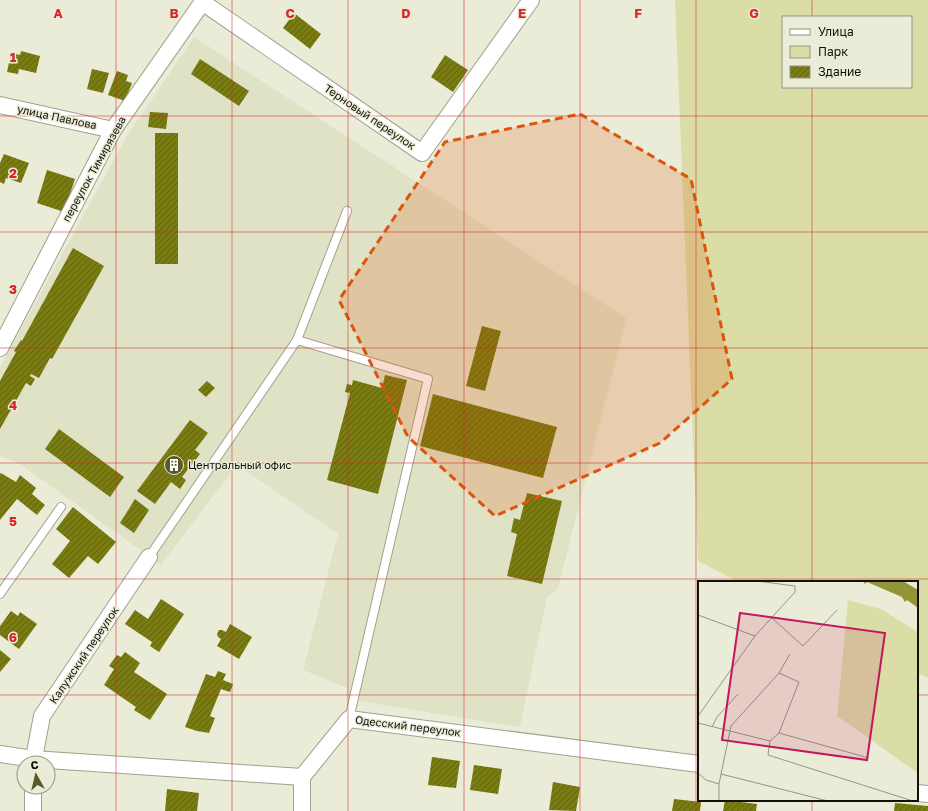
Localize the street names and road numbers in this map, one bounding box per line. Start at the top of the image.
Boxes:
street label: Терновый переулок [322,81,419,152]
street label: улица Павлова [16,102,98,131]
street label: переулок Тимирязева [59,114,128,224]
street label: Калужский переулок [46,603,121,706]
street label: Одесский переулок [354,713,462,739]

